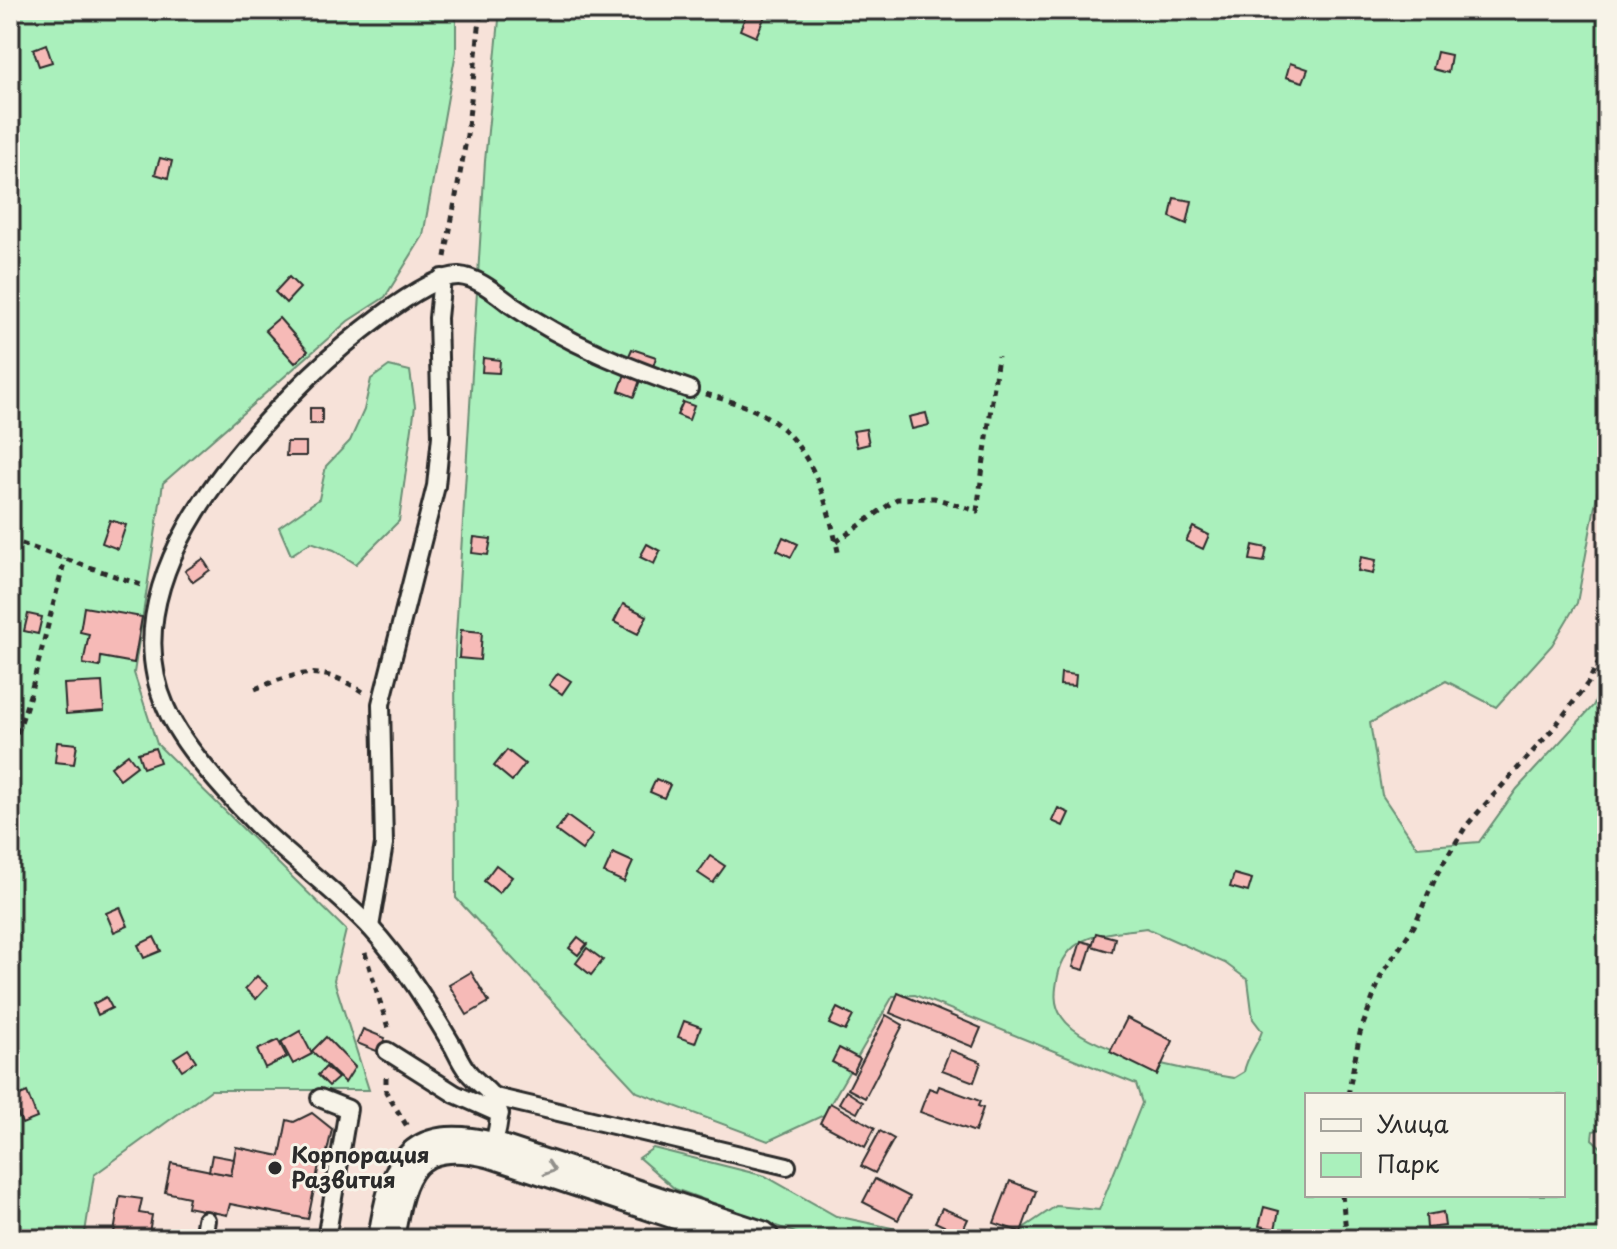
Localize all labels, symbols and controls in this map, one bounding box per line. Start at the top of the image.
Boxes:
legend [1305,1093,1565,1197]
text: Улица [1377,1105,1449,1141]
place label: Корпорация Развития [291,1137,430,1195]
text: Парк [1377,1145,1440,1181]
marker: Корпорация Развития [266,1159,284,1177]
one-way arrow [542,1159,556,1175]

